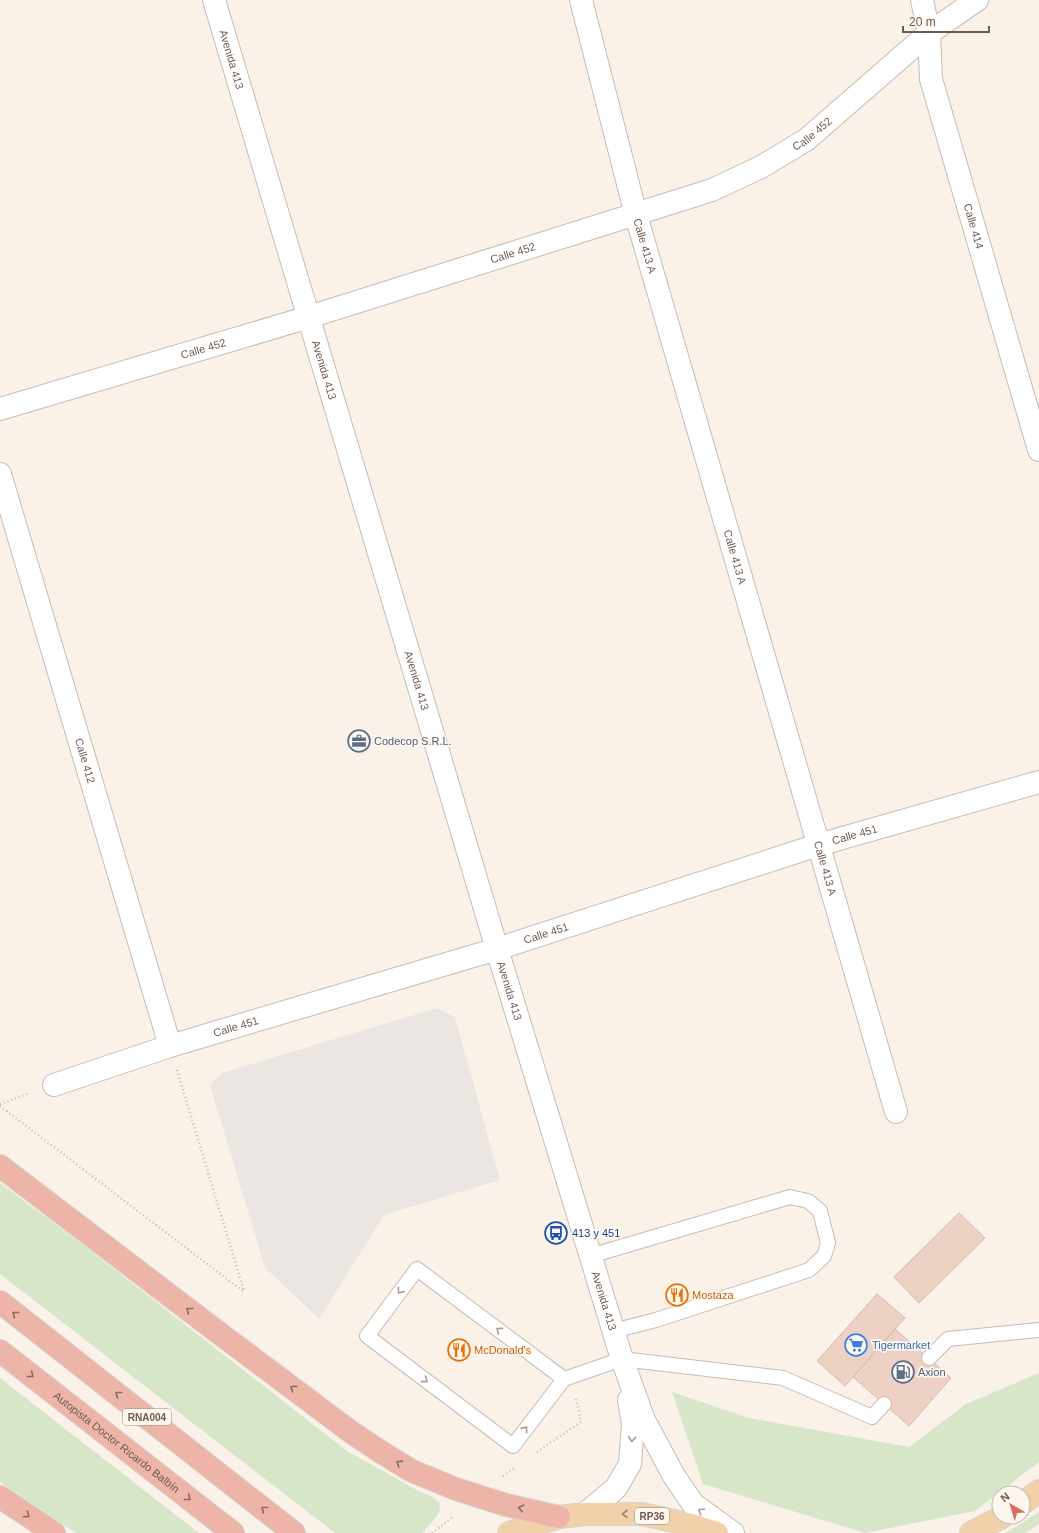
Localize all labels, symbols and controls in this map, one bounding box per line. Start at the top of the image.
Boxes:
scale bar [903,8,989,34]
text: 20 m [909,15,936,29]
street label: Avenida 413 [217,28,246,90]
street label: Calle 452 [790,115,834,153]
street label: Calle 414 [962,202,986,250]
street label: Calle 413 A [631,217,659,275]
street label: Calle 452 [489,240,537,266]
street label: Calle 452 [179,336,227,361]
street label: Avenida 413 [310,339,339,401]
street label: Calle 413 A [722,528,749,586]
street label: Avenida 413 [402,649,431,711]
office icon: Codecop S.R.L. [346,728,372,754]
place label: Codecop S.R.L. [374,735,452,747]
street label: Calle 412 [73,737,98,785]
street label: Calle 451 [831,822,879,847]
street label: Calle 413 A [812,839,839,898]
street label: Calle 451 [522,920,570,946]
street label: Avenida 413 [495,960,524,1022]
street label: Calle 451 [212,1014,260,1039]
bus stop icon: 413 y 451 [543,1220,569,1246]
place label: 413 y 451 [572,1227,620,1239]
street label: Avenida 413 [590,1270,619,1332]
restaurant icon: Mostaza [664,1282,690,1308]
one-way arrow [398,1286,405,1293]
place label: Mostaza [692,1289,734,1301]
one-way arrow [187,1308,194,1315]
one-way arrow [13,1311,20,1318]
one-way arrow [496,1327,503,1335]
supermarket icon: Tigermarket [843,1332,869,1358]
restaurant icon: McDonald's [446,1337,472,1363]
place label: Tigermarket [872,1339,930,1351]
place label: McDonald's [474,1344,532,1356]
fuel station icon: Axion [890,1359,916,1385]
place label: Axion [918,1366,946,1378]
one-way arrow [26,1370,33,1377]
one-way arrow [421,1375,428,1382]
one-way arrow [291,1386,298,1393]
street label: Autopista Doctor Ricardo Balbín [51,1389,182,1495]
one-way arrow [115,1392,122,1399]
road number: RNA004 [123,1409,171,1425]
one-way arrow [521,1427,528,1434]
one-way arrow [627,1436,636,1442]
one-way arrow [396,1460,403,1468]
north arrow [991,1485,1031,1525]
text: N [998,1490,1012,1504]
one-way arrow [184,1493,191,1500]
one-way arrow [517,1505,524,1513]
one-way arrow [261,1507,268,1514]
road number: RP36 [635,1508,669,1524]
one-way arrow [699,1509,706,1516]
one-way arrow [23,1510,30,1518]
one-way arrow [622,1510,628,1518]

